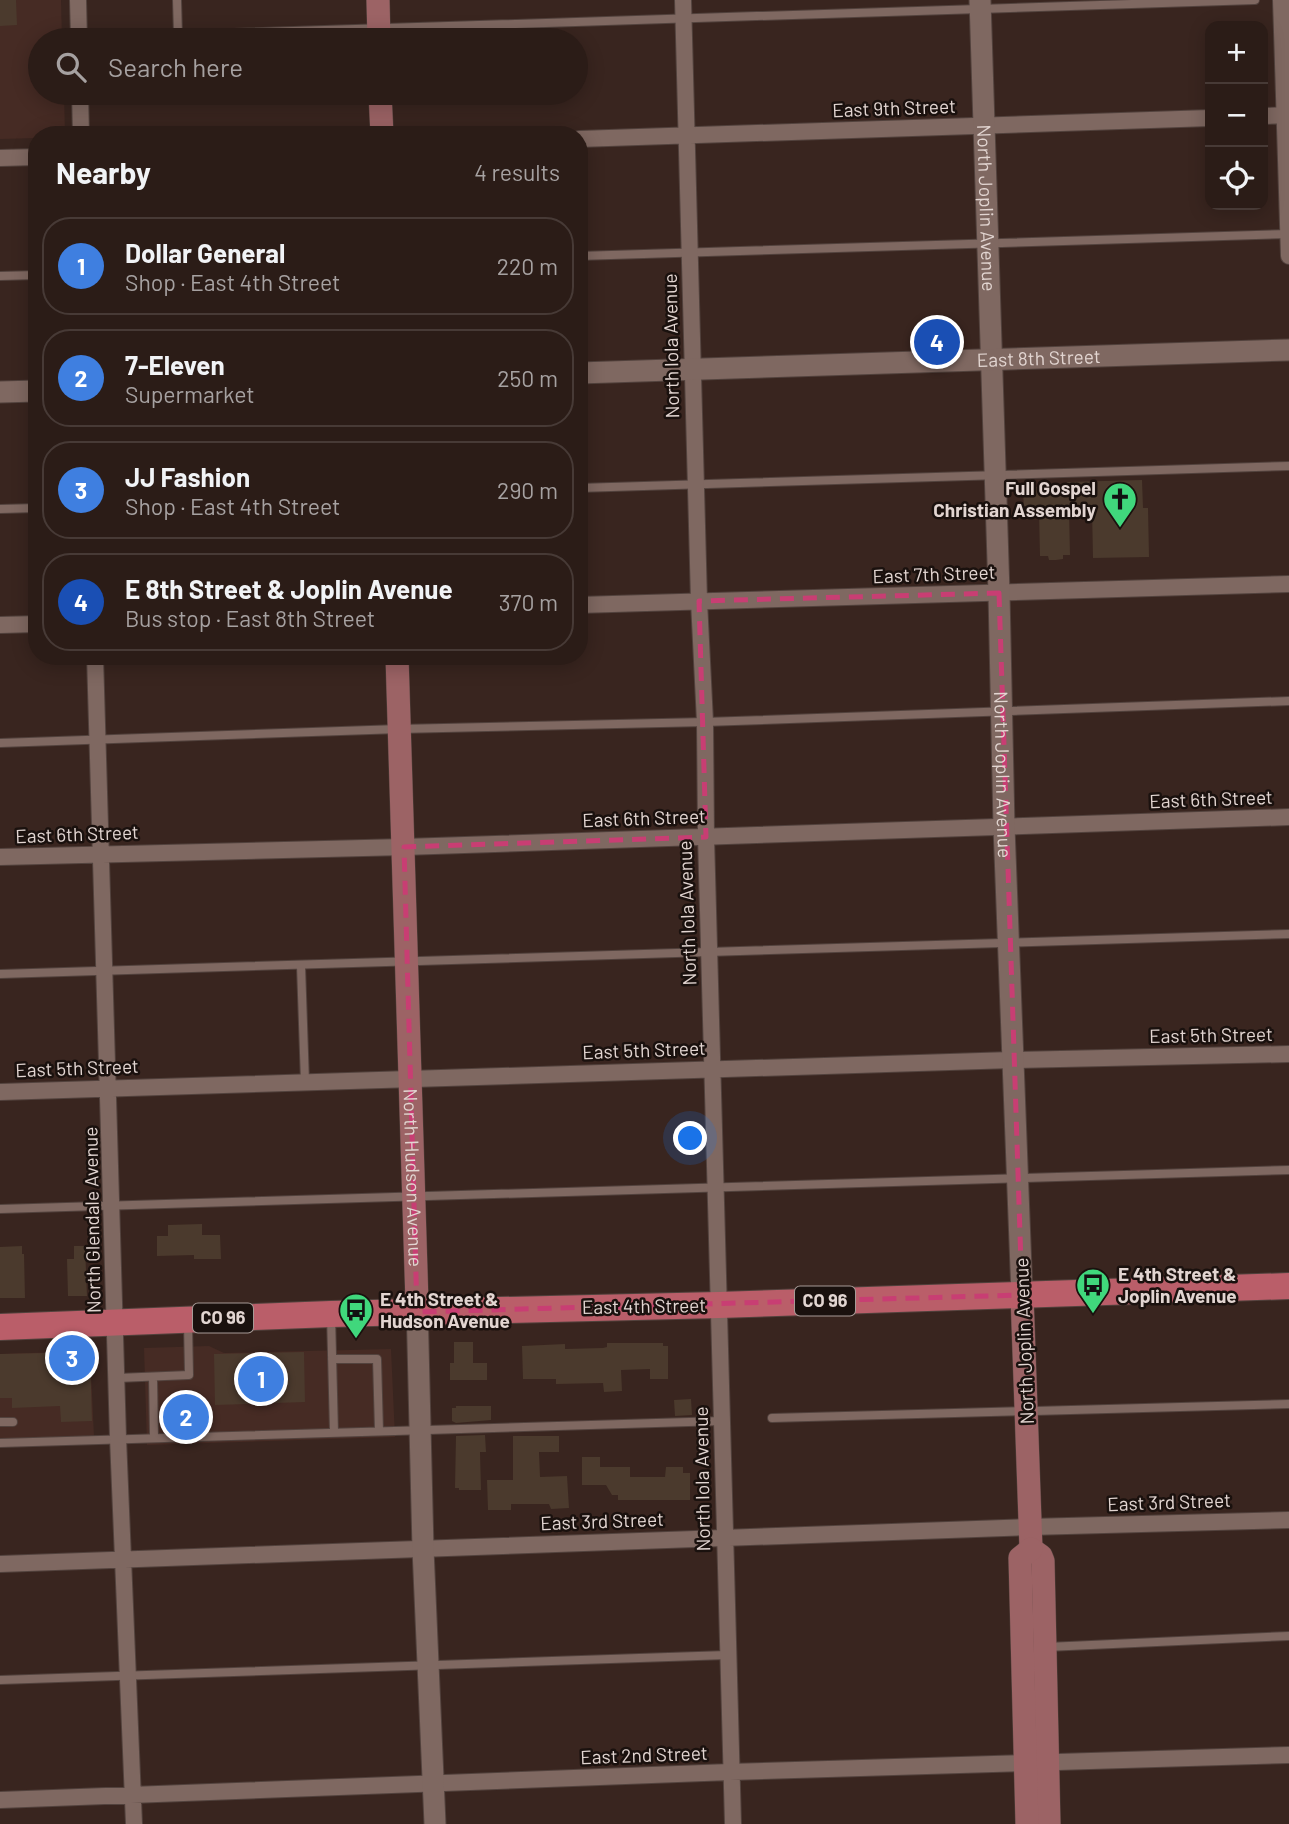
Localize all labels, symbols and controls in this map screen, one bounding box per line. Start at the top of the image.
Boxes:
map controls [1205,21,1268,210]
button: + [1205,21,1268,84]
search box [28,28,588,105]
icon: search [52,48,90,86]
text: Search here [108,51,243,82]
button: − [1205,84,1268,147]
street label: East 9th Street [832,94,956,121]
street label: North Joplin Avenue [973,124,1001,292]
button: locate [1205,147,1268,210]
text: Nearby [56,154,151,190]
text: 4 results [474,158,560,186]
text: Dollar General [125,237,285,268]
text: 1 [77,252,85,280]
text: 220 m [497,252,558,280]
text: Shop · East 4th Street [125,268,340,296]
street label: North Iola Avenue [658,273,683,419]
pin: 4 [914,316,960,368]
street label: East 8th Street [976,344,1101,371]
text: 7-Eleven [125,349,225,380]
text: 2 [75,364,87,392]
text: 250 m [497,364,558,392]
text: Supermarket [125,380,255,408]
text: JJ Fashion [125,461,250,492]
text: 3 [75,476,87,504]
text: 290 m [497,476,558,504]
place label: Full Gospel Christian Assembly [933,476,1096,521]
church icon: Full Gospel Christian Assembly [1101,480,1139,529]
text: Shop · East 4th Street [125,492,340,520]
street label: East 7th Street [872,560,996,587]
text: E 8th Street & Joplin Avenue [125,573,453,604]
text: 4 [74,588,88,616]
text: 370 m [499,588,558,616]
text: Bus stop · East 8th Street [125,604,375,632]
street label: North Joplin Avenue [990,691,1017,859]
street label: East 6th Street [1149,785,1273,812]
street label: East 6th Street [582,804,706,831]
street label: East 6th Street [15,820,139,847]
street label: North Iola Avenue [672,840,701,986]
street label: East 5th Street [1149,1022,1273,1047]
street label: East 5th Street [582,1036,706,1063]
street label: East 5th Street [15,1054,139,1081]
street label: North Hudson Avenue [399,1088,428,1267]
your location [673,1121,707,1155]
street label: North Glendale Avenue [78,1127,105,1313]
street label: North Joplin Avenue [1009,1257,1038,1425]
place label: E 4th Street & Joplin Avenue [1118,1262,1237,1307]
bus stop icon: E 4th Street & Joplin Avenue [1074,1266,1112,1315]
road number: CO 96 [795,1286,855,1316]
place label: E 4th Street & Hudson Avenue [380,1287,510,1332]
bus stop icon: E 4th Street & Hudson Avenue [337,1291,375,1340]
street label: East 4th Street [582,1293,706,1318]
road number: CO 96 [193,1303,253,1332]
pin: 3 [49,1332,95,1384]
pin: 1 [238,1353,284,1405]
pin: 2 [163,1391,209,1443]
street label: North Iola Avenue [689,1406,714,1552]
street label: East 3rd Street [1107,1488,1231,1515]
street label: East 3rd Street [540,1507,664,1534]
street label: East 2nd Street [580,1741,708,1768]

